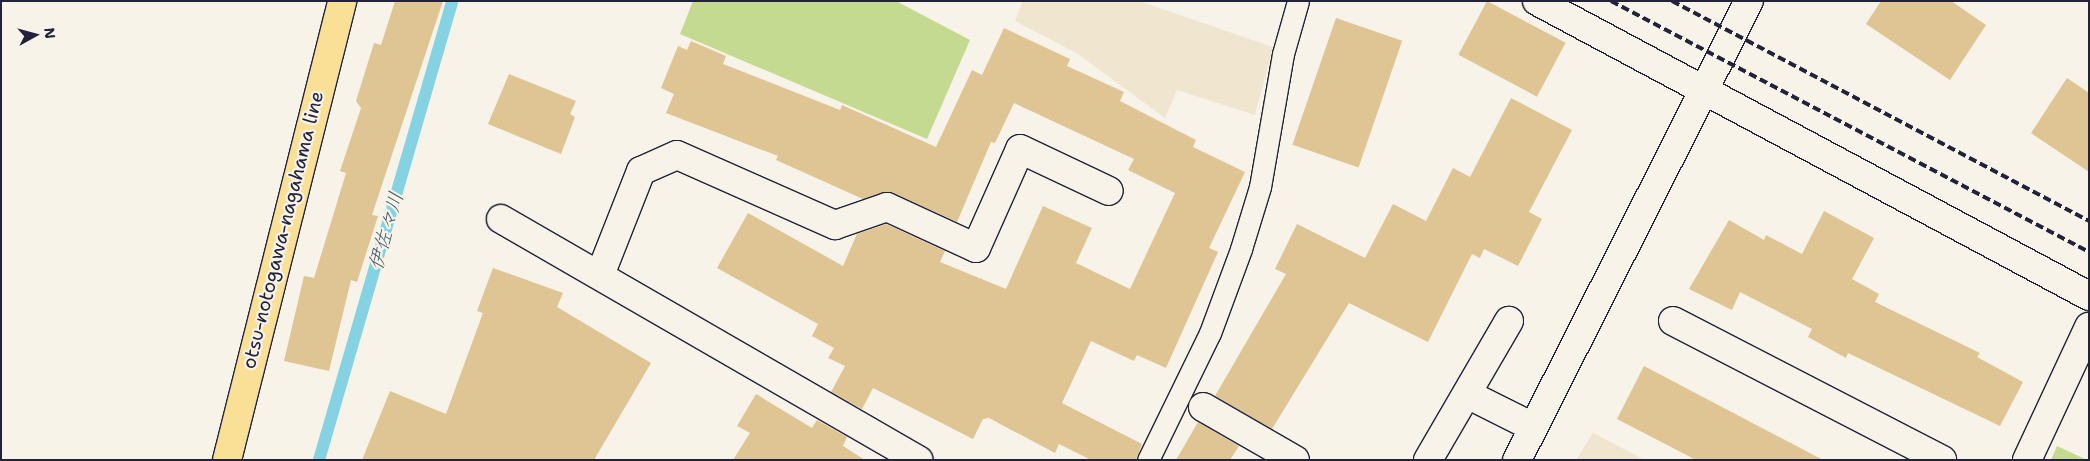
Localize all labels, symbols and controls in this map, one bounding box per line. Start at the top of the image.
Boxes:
north arrow [10,10,60,60]
text: N [40,27,59,40]
street label: otsu-notogawa-nagahama line [237,89,329,371]
water label: 伊佐々川 [363,189,409,273]

